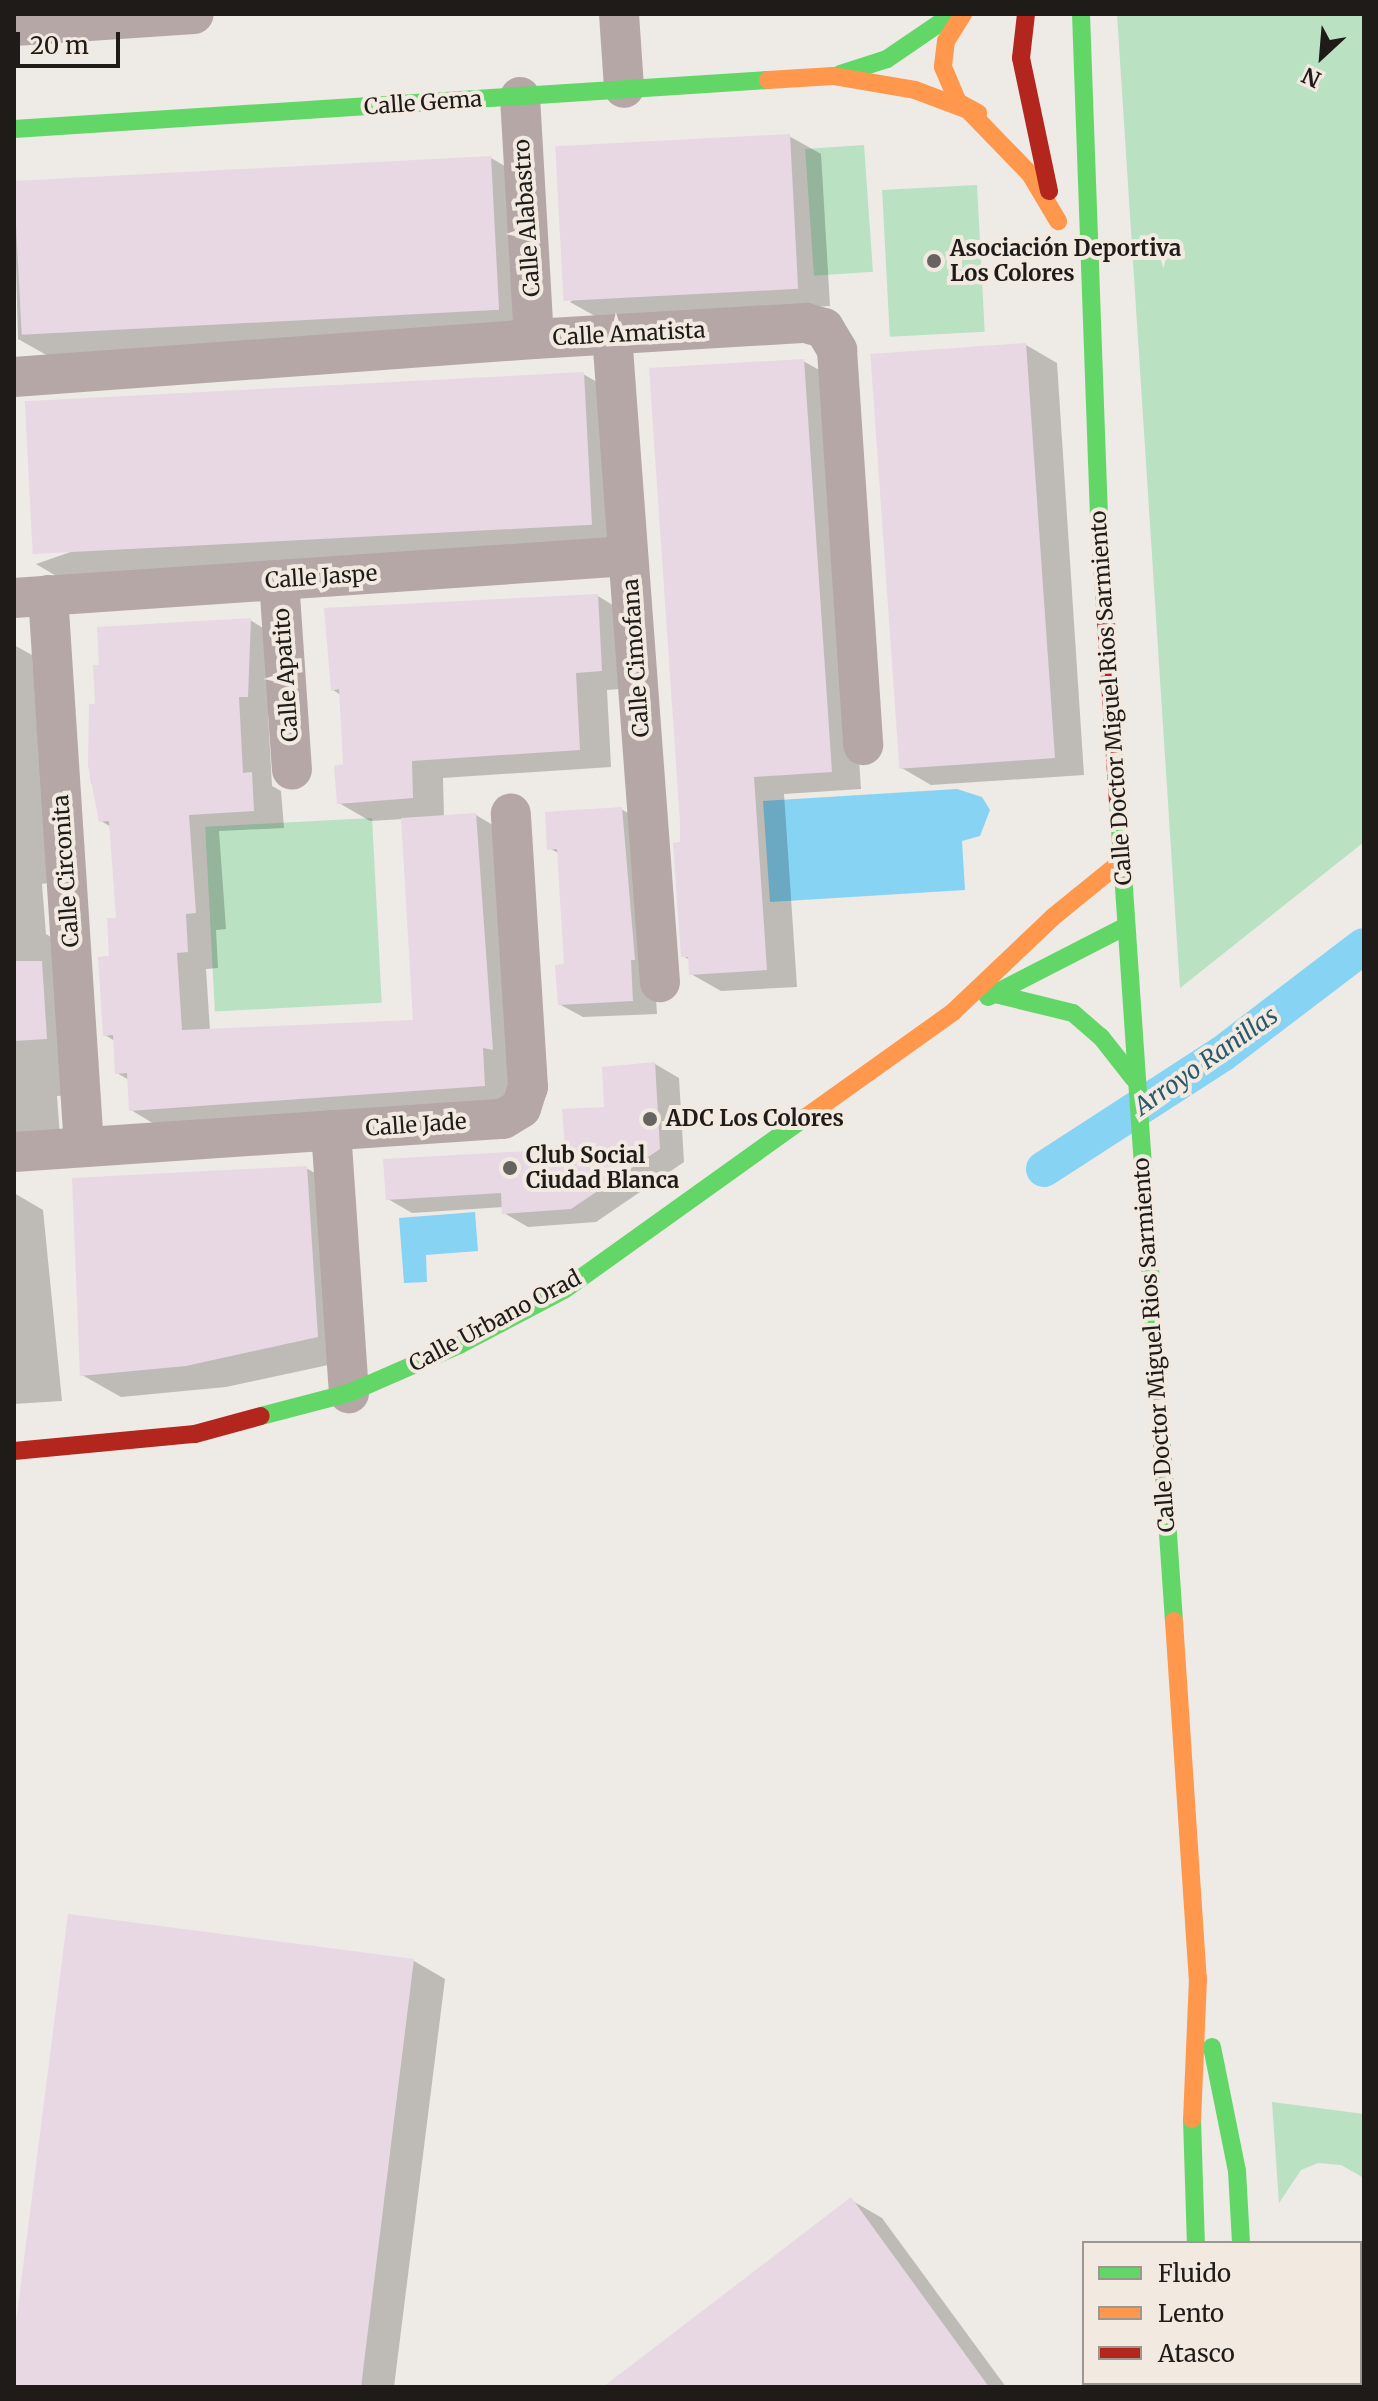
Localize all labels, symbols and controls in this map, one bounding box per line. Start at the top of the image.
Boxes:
scale bar [20,16,124,66]
north arrow [1282,16,1362,96]
text: 20 m [30,30,89,61]
text: N [1298,61,1325,94]
street label: Calle Gema [363,86,483,120]
street label: Calle Alabastro [508,138,546,298]
place label: Asociación Deportiva Los Colores [950,235,1181,286]
marker: Asociación Deportiva Los Colores [925,252,943,270]
street label: Calle Amatista [552,317,706,351]
street label: Calle Doctor Miguel Rios Sarmiento [1085,510,1137,886]
street label: Calle Jaspe [264,560,378,594]
street label: Calle Cimofana [617,578,655,738]
street label: Calle Apatito [268,607,304,743]
street label: Calle Circonita [47,794,85,948]
water label: Arroyo Ranillas [1129,1001,1283,1121]
place label: ADC Los Colores [666,1106,844,1132]
street label: Calle Jade [365,1108,467,1142]
marker: ADC Los Colores [641,1110,659,1128]
place label: Club Social Ciudad Blanca [526,1142,679,1194]
street label: Calle Doctor Miguel Rios Sarmiento [1128,1157,1180,1533]
marker: Club Social Ciudad Blanca [501,1159,519,1177]
street label: Calle Urbano Orad [405,1265,585,1377]
legend [1082,2241,1362,2385]
text: Fluido [1158,2258,1231,2289]
text: Lento [1158,2298,1224,2329]
text: Atasco [1158,2338,1235,2369]

